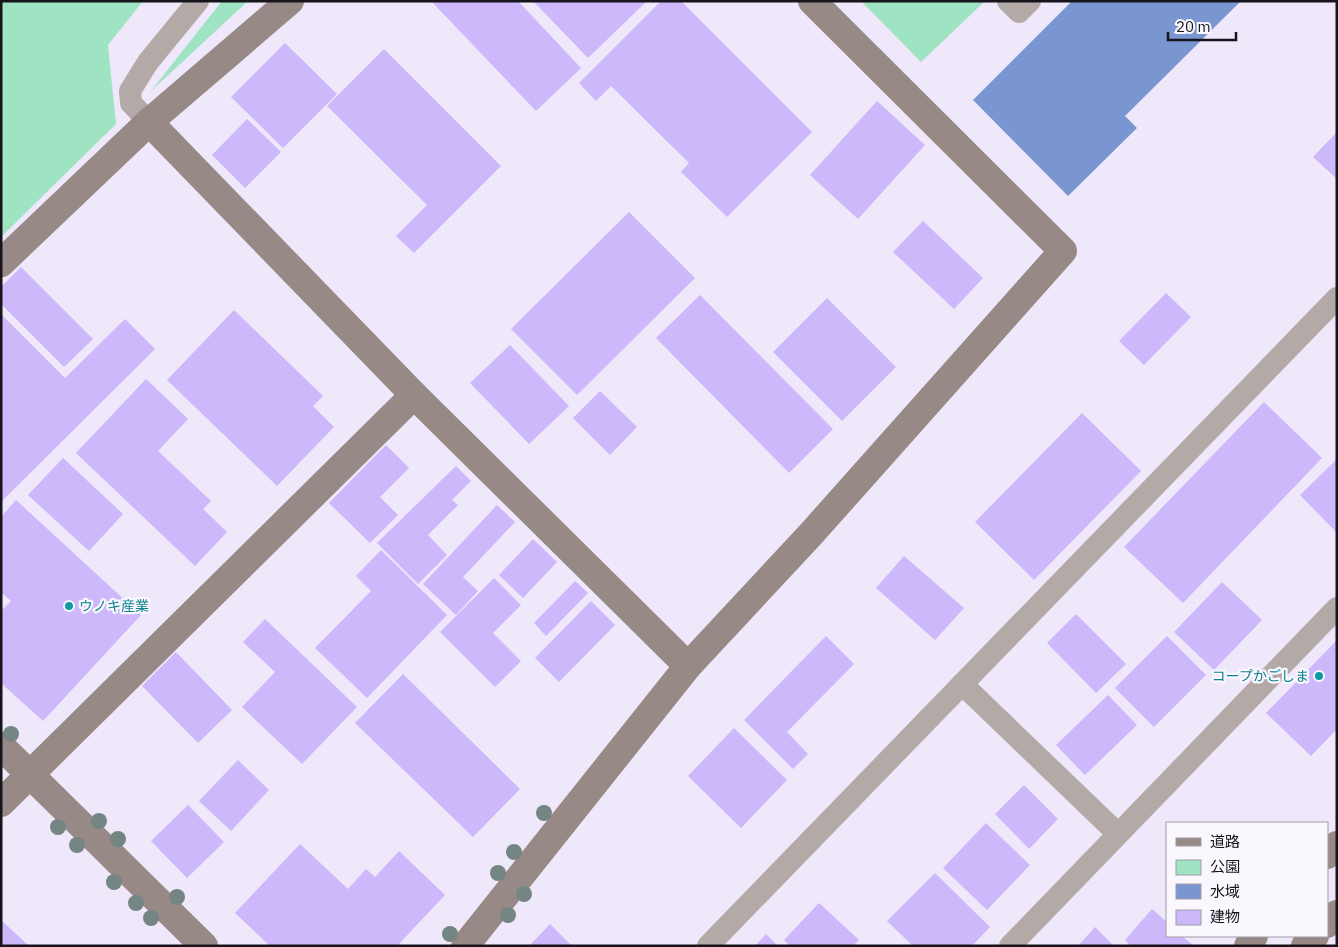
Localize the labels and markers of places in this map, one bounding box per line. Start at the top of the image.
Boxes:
place label: ウノキ産業 [79,597,149,615]
marker: ウノキ産業 [63,600,75,612]
place label: コープかごしま [1212,667,1309,685]
marker: コープかごしま [1313,670,1325,682]

